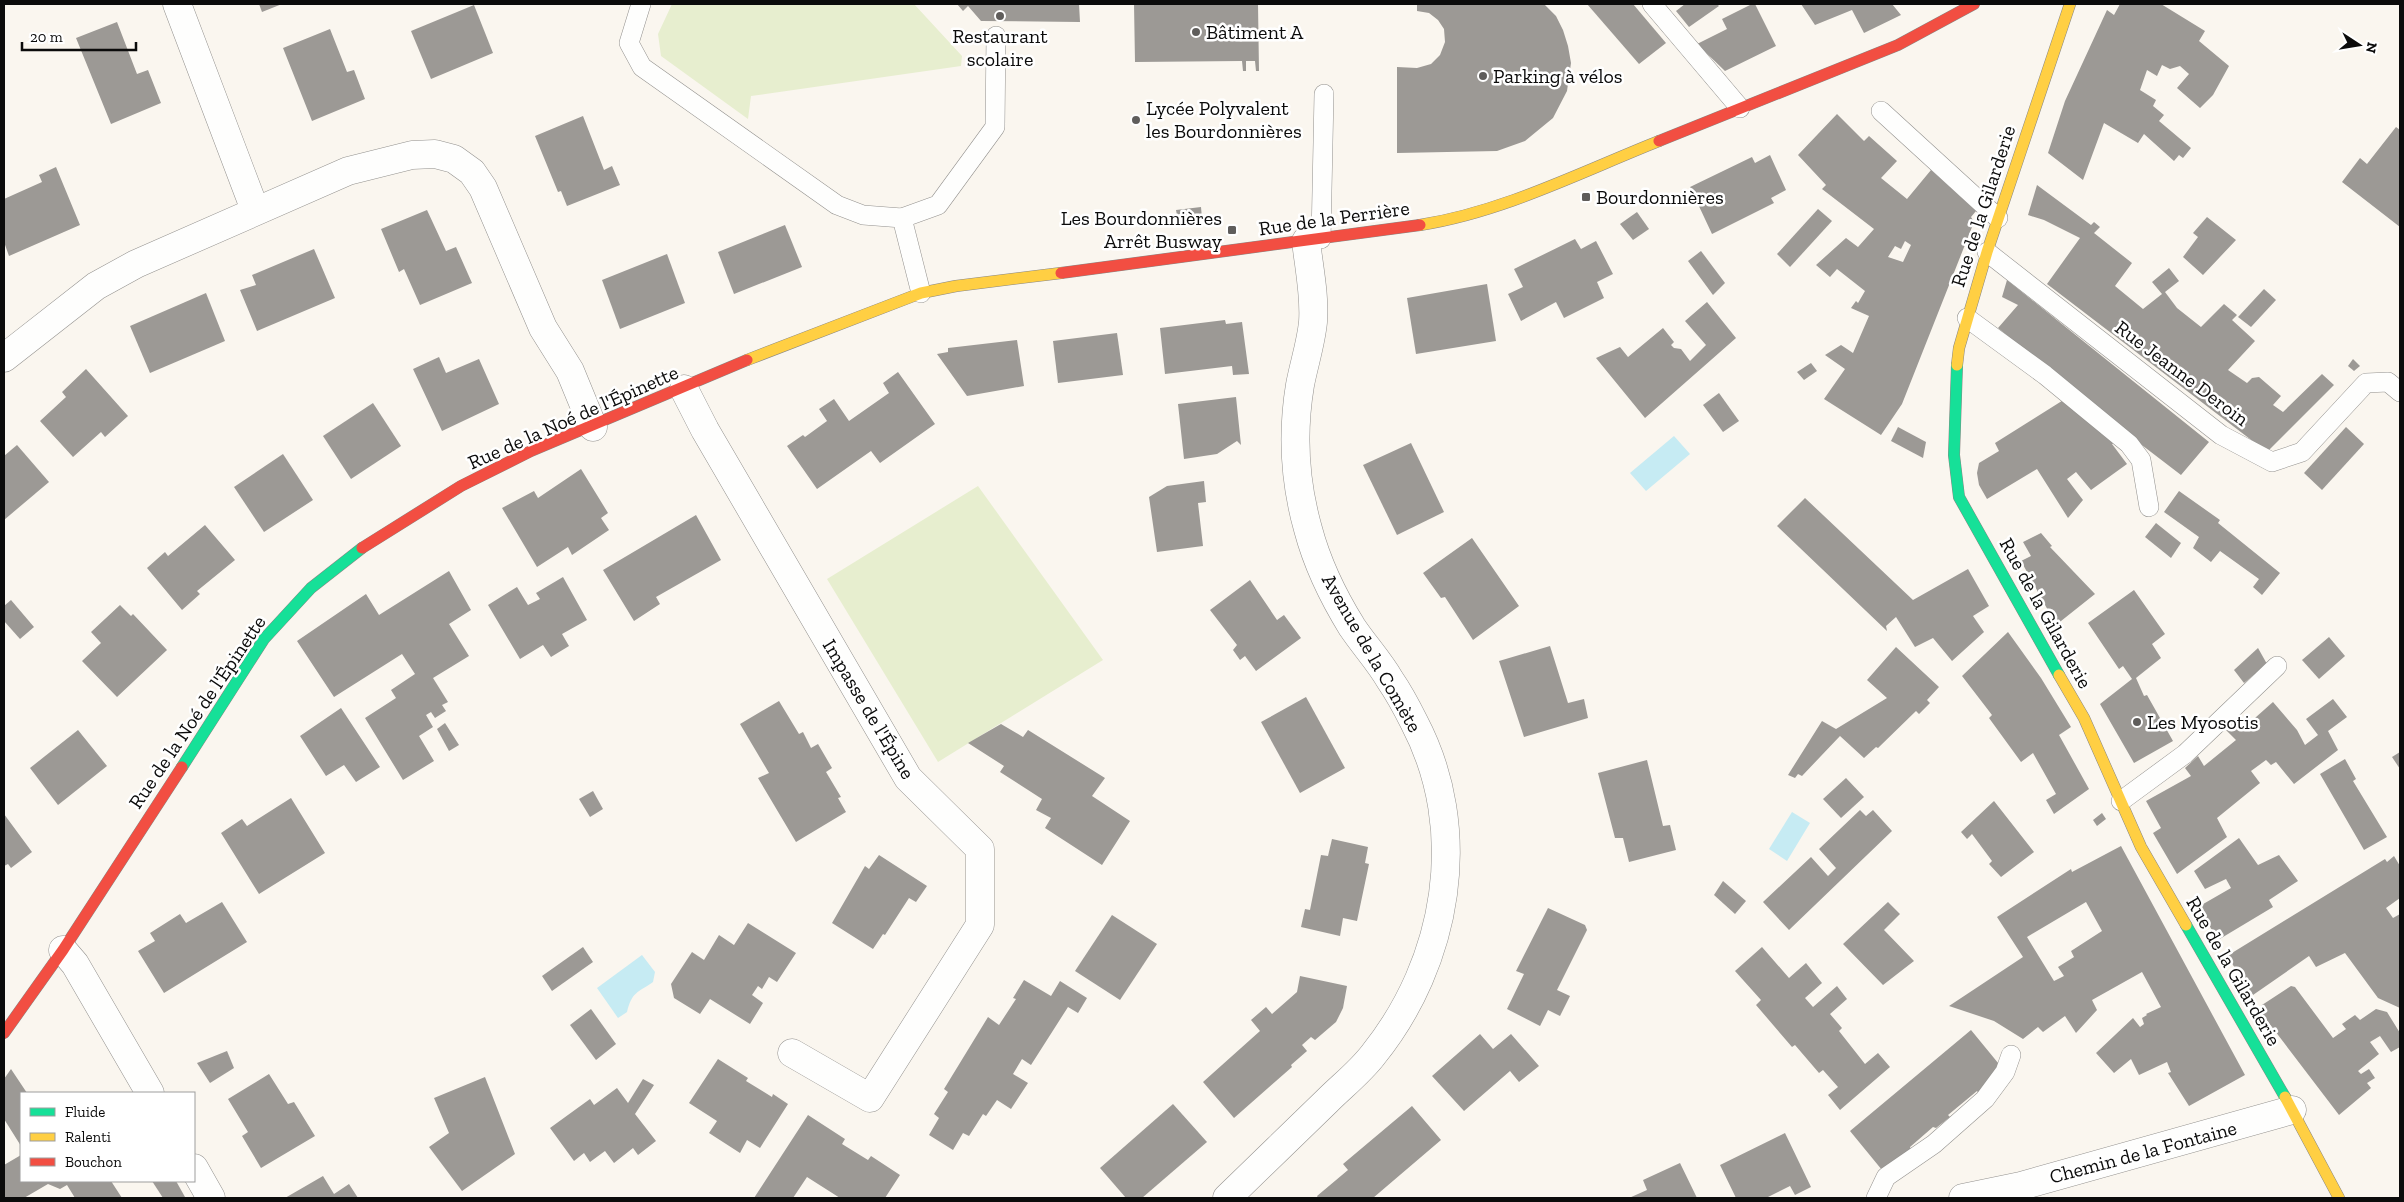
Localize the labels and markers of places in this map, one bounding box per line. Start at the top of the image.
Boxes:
marker: Restaurant scolaire [994,10,1006,22]
place label: Bâtiment A [1206,20,1304,44]
place label: Restaurant scolaire [952,24,1048,71]
marker: Bâtiment A [1190,26,1202,38]
place label: Parking à vélos [1493,64,1623,88]
marker: Parking à vélos [1477,70,1489,82]
place label: Lycée Polyvalent les Bourdonnières [1146,96,1302,143]
marker: Lycée Polyvalent les Bourdonnières [1130,114,1142,126]
place label: Bourdonnières [1596,185,1724,209]
marker: Bourdonnières [1580,191,1592,203]
place label: Les Bourdonnières Arrêt Busway [1061,206,1223,253]
marker: Les Bourdonnières Arrêt Busway [1226,224,1238,236]
place label: Les Myosotis [2147,710,2259,734]
marker: Les Myosotis [2131,716,2143,728]

